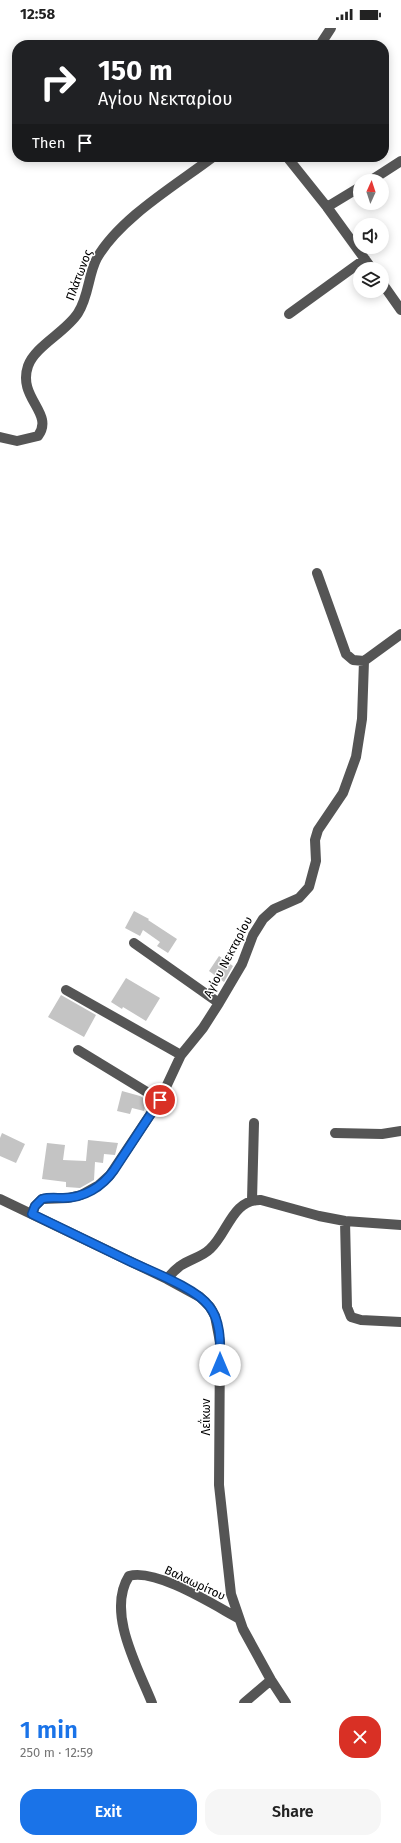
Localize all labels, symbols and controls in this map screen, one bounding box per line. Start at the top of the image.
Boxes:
text: 12:58 [20,5,55,23]
text: 150 m [98,54,173,87]
icon: right [32,56,84,108]
text: Αγίου Νεκταρίου [98,88,233,110]
icon: arrive [74,132,96,154]
text: Then [32,134,66,152]
north arrow [353,174,389,210]
map controls [353,174,389,298]
button: sound [353,218,389,254]
street label: Πλάτωνος [63,247,95,303]
button: layers [353,262,389,298]
street label: Αγίου Νεκταρίου [201,914,255,1000]
pin [143,1083,177,1117]
icon: arrive [149,1089,171,1111]
position arrow [199,1344,241,1386]
street label: Λεΐκων [197,1398,213,1436]
street label: Βαλαωρίτου [162,1563,228,1603]
text: 1 min [20,1716,78,1744]
button: close [339,1716,381,1758]
text: 250 m · 12:59 [20,1745,93,1760]
button: Exit [20,1789,197,1835]
button: Share [205,1789,381,1835]

